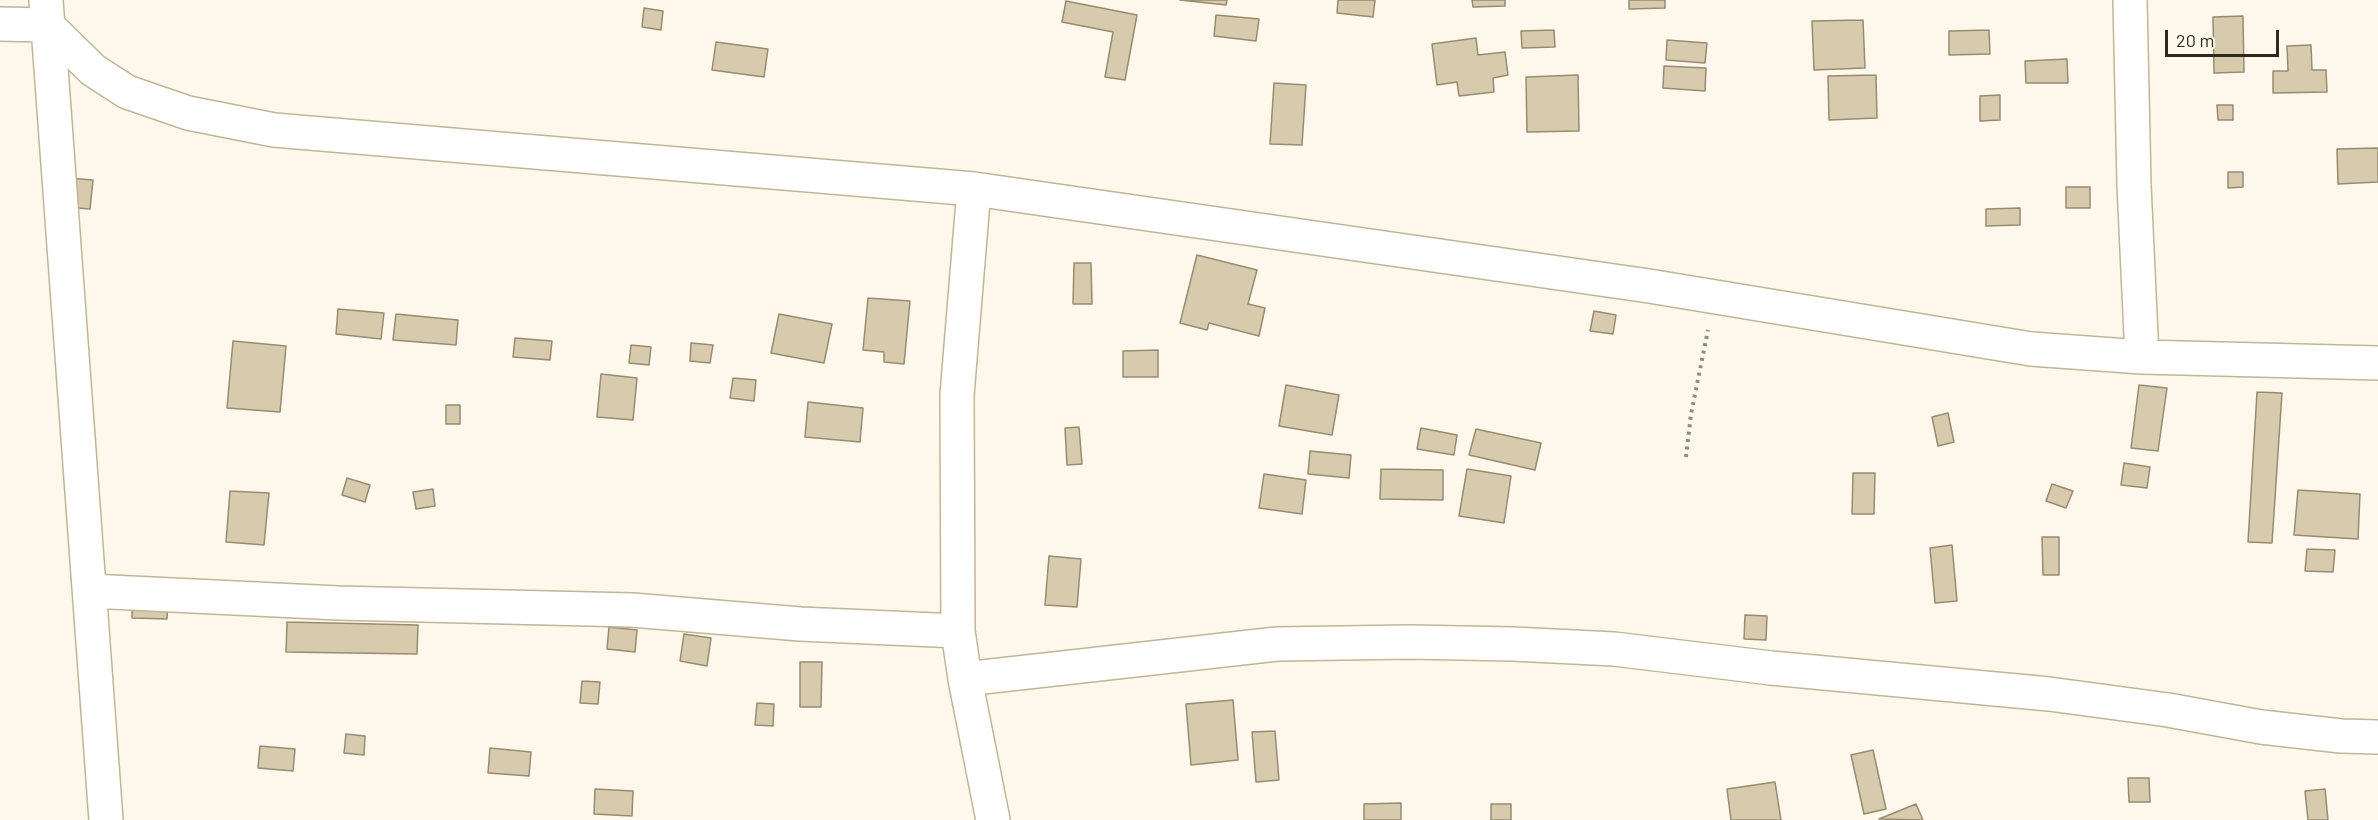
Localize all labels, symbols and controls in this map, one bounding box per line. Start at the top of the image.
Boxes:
scale bar [2168,18,2282,56]
text: 20 m [2176,29,2214,51]

